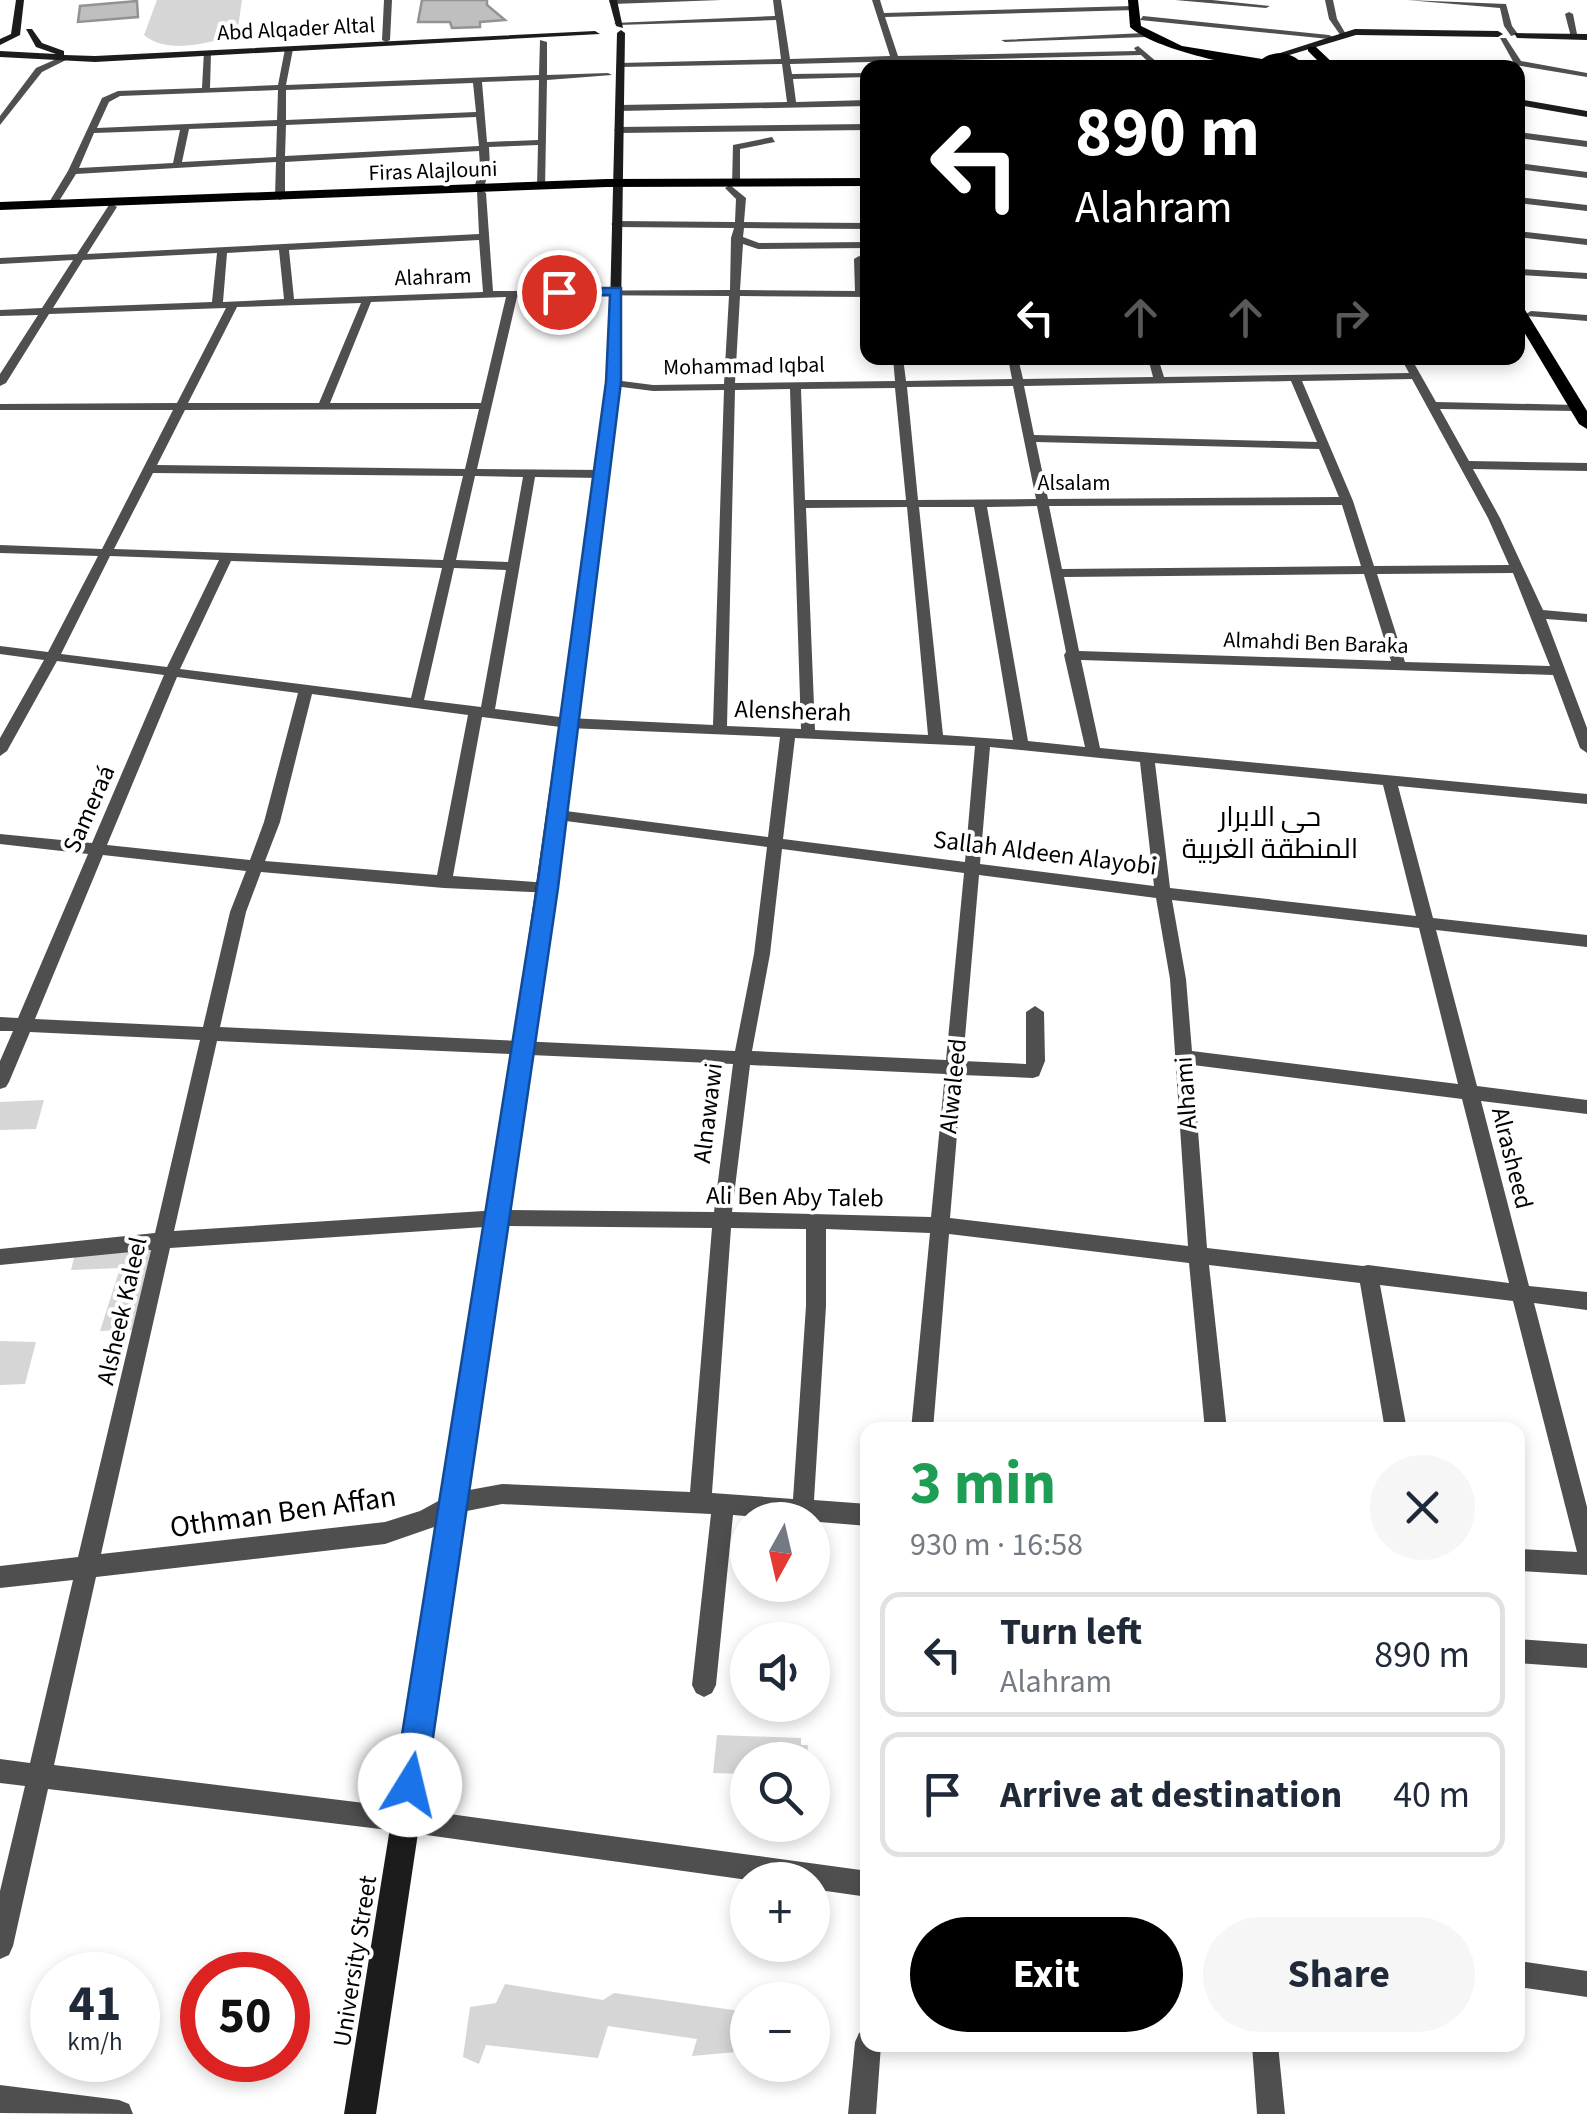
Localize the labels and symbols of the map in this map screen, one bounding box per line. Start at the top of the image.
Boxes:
street label: Abd Alqader Altal [216,9,376,49]
street label: Firas Alajlouni [368,153,498,189]
pin [517,250,602,335]
street label: Alahram [394,260,472,294]
street label: Mohammad Iqbal [663,349,825,383]
street label: Alsalam [1038,467,1110,499]
street label: Almahdi Ben Baraka [1223,624,1409,662]
street label: Alensherah [734,691,852,731]
street label: Sameraá [54,759,124,859]
district label: حي الابرار المنطقة الغربية [1182,797,1358,869]
street label: Sallah Aldeen Alayobi [931,821,1159,885]
street label: Alwaleed [930,1037,976,1135]
street label: Alhami [1165,1055,1207,1131]
street label: Alnawawi [684,1061,732,1165]
street label: Alrasheed [1482,1103,1542,1213]
street label: Ali Ben Aby Taleb [706,1177,884,1217]
street label: Alsheek Kaleel [87,1233,157,1389]
street label: Othman Ben Affan [167,1475,399,1549]
north arrow [730,1502,830,1602]
position arrow [358,1733,462,1837]
street label: University Street [324,1872,386,2049]
speed limit sign: 50 [180,1952,310,2082]

